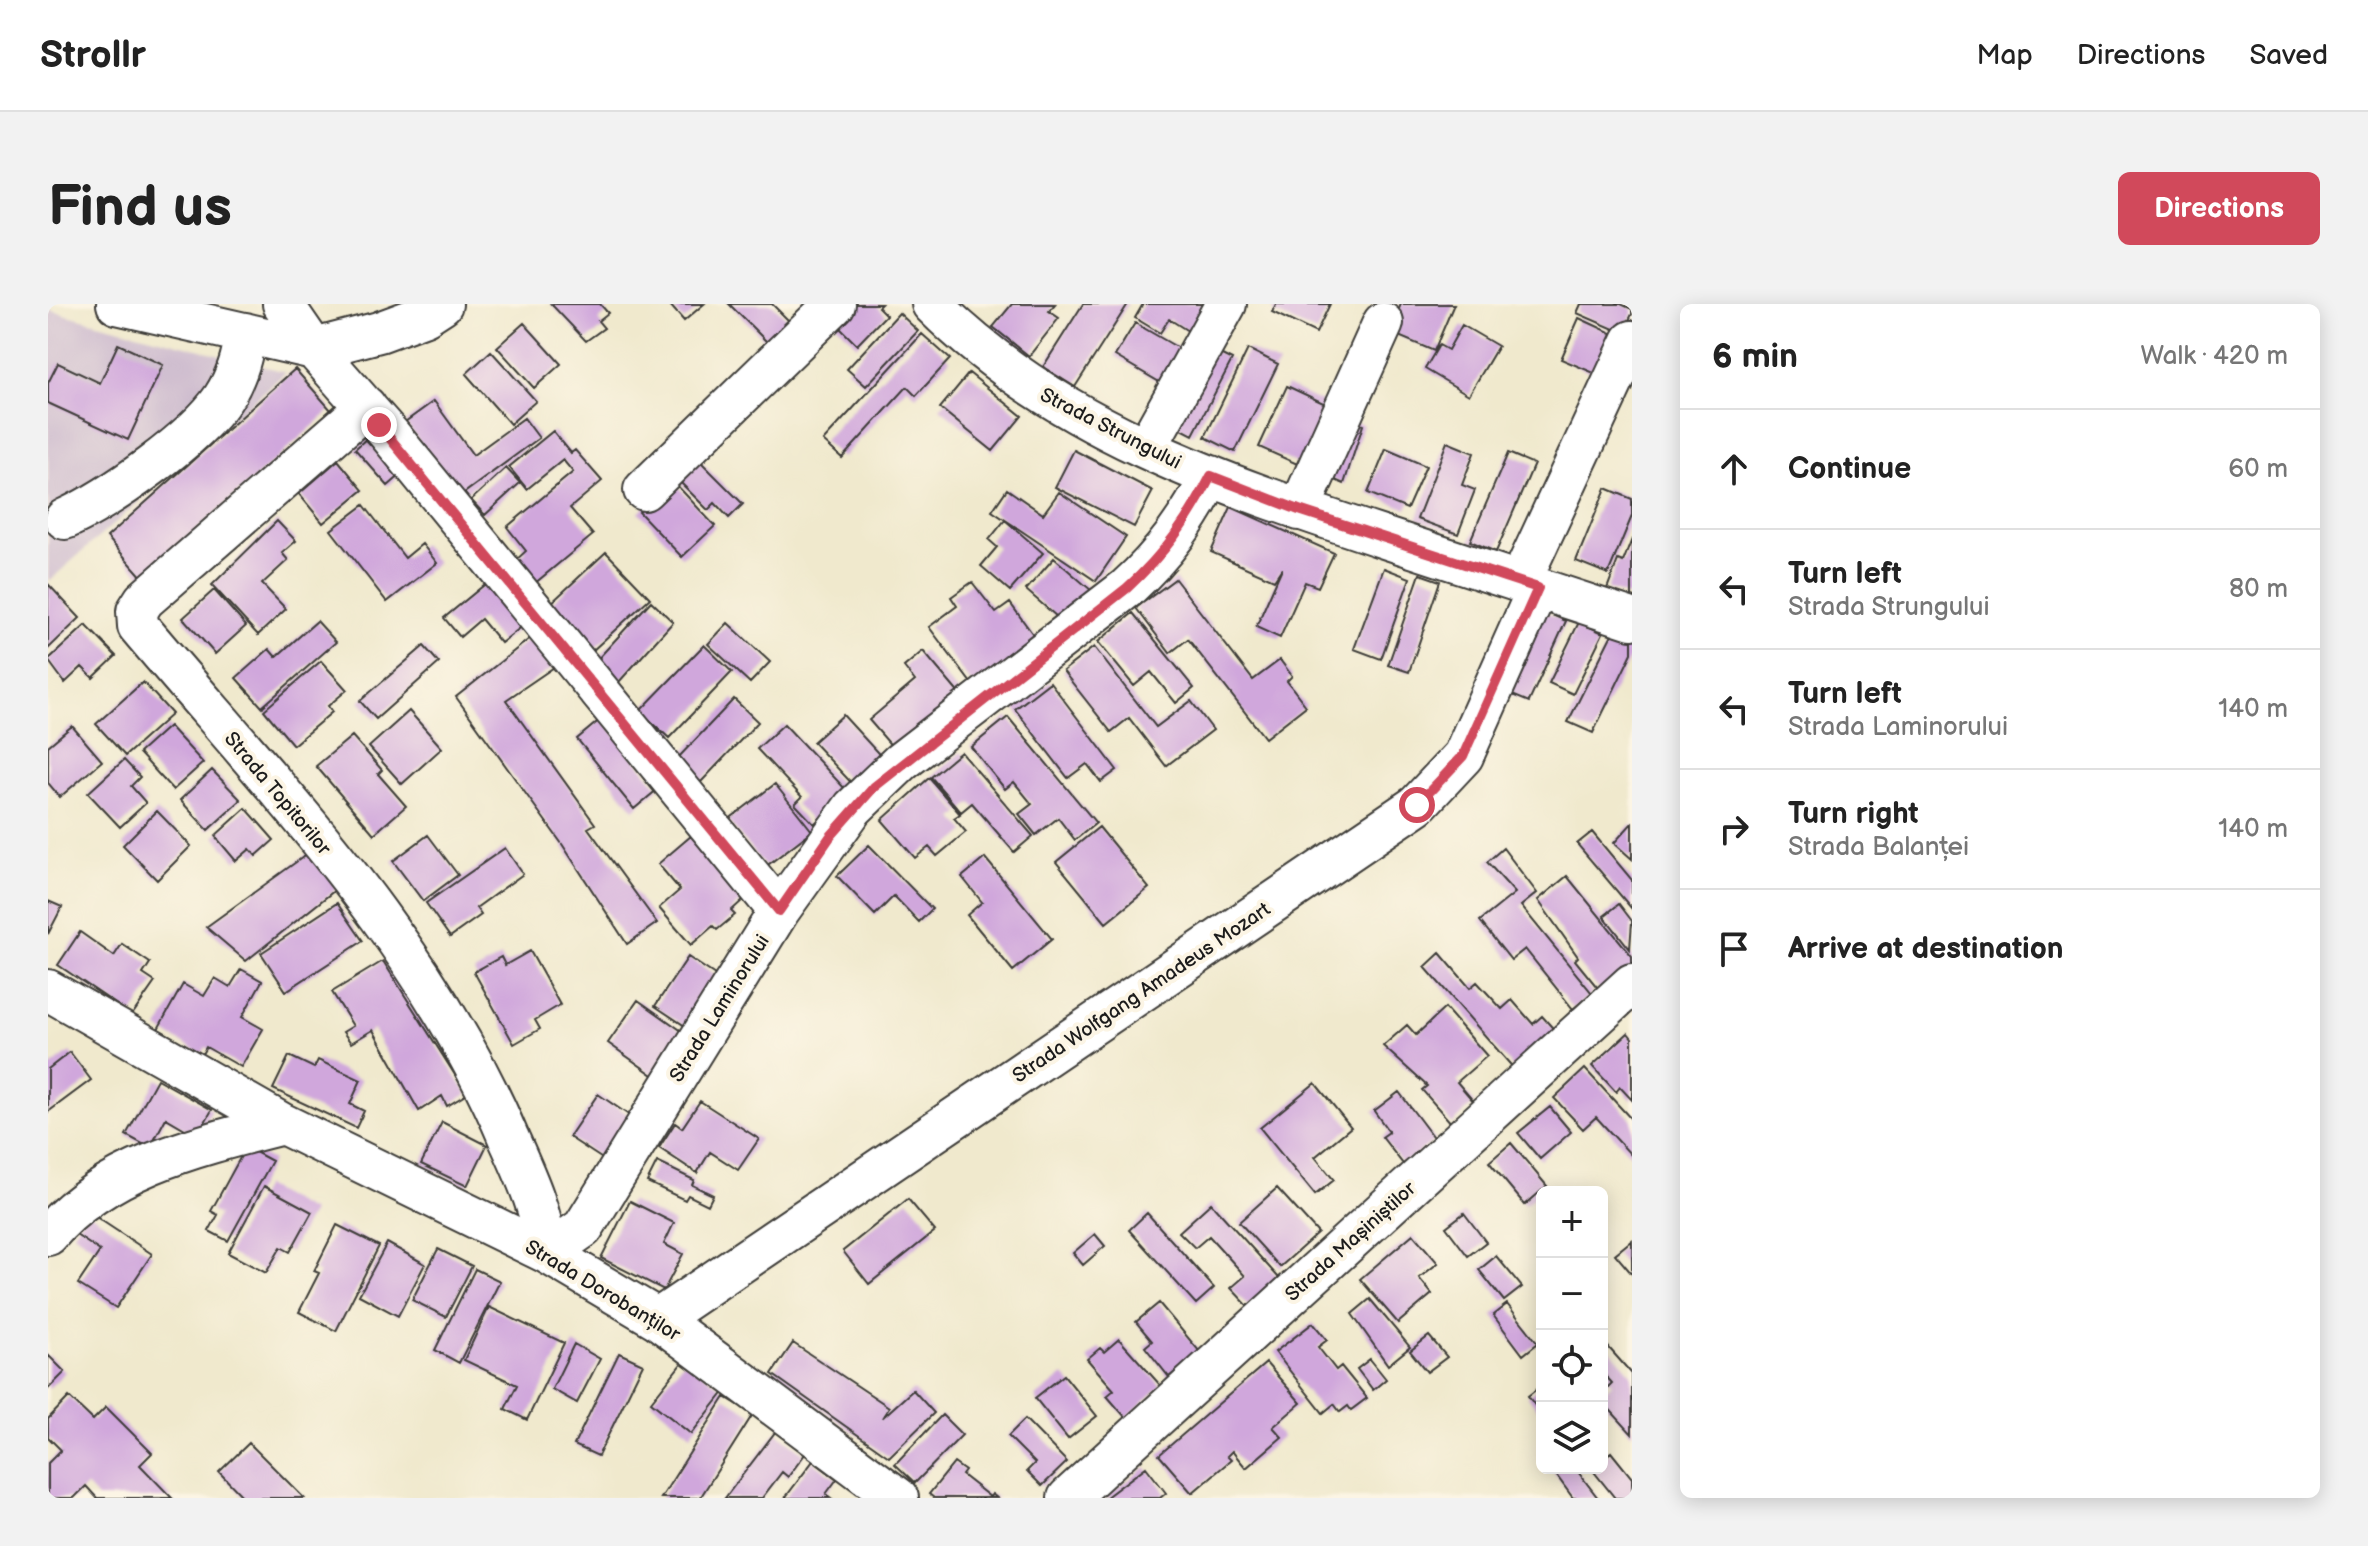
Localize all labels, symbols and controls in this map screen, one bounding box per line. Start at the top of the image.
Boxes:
text: Strollr [40,33,146,78]
text: Map [1976,39,2033,72]
text: Directions [2077,39,2205,72]
text: Saved [2249,39,2328,72]
button: Directions [2118,172,2320,245]
text: Find us [48,175,232,242]
text: 6 min [1712,336,1798,377]
text: Walk · 420 m [2141,341,2288,372]
street label: Strada Strungului [1036,383,1185,475]
route end [361,407,397,443]
icon: ahead [1712,447,1756,491]
text: Continue [1788,451,1911,487]
text: 60 m [2228,454,2288,485]
text: Turn left [1788,556,1902,592]
icon: left [1712,567,1756,611]
text: 80 m [2229,574,2288,605]
text: Strada Strungului [1788,592,1990,623]
text: Turn left [1788,676,1902,712]
icon: left [1712,687,1756,731]
text: 140 m [2218,694,2288,725]
text: Strada Laminorului [1788,712,2008,743]
street label: Strada Topitorilor [219,727,336,861]
route start [1399,787,1435,823]
text: Turn right [1788,796,1919,832]
icon: right [1712,807,1756,851]
text: 140 m [2218,814,2288,845]
text: Strada Balanței [1788,832,1969,863]
street label: Strada Wolfgang Amadeus Mozart [1008,897,1275,1088]
icon: arrive [1712,927,1756,971]
street label: Strada Laminorului [665,930,775,1087]
text: Arrive at destination [1788,931,2064,967]
street label: Strada Mașiniștilor [1280,1176,1421,1307]
map controls [1536,1186,1608,1474]
button: + [1536,1186,1608,1258]
street label: Strada Dorobanților [521,1235,685,1347]
button: − [1536,1258,1608,1330]
button: locate [1536,1330,1608,1402]
button: layers [1536,1402,1608,1474]

